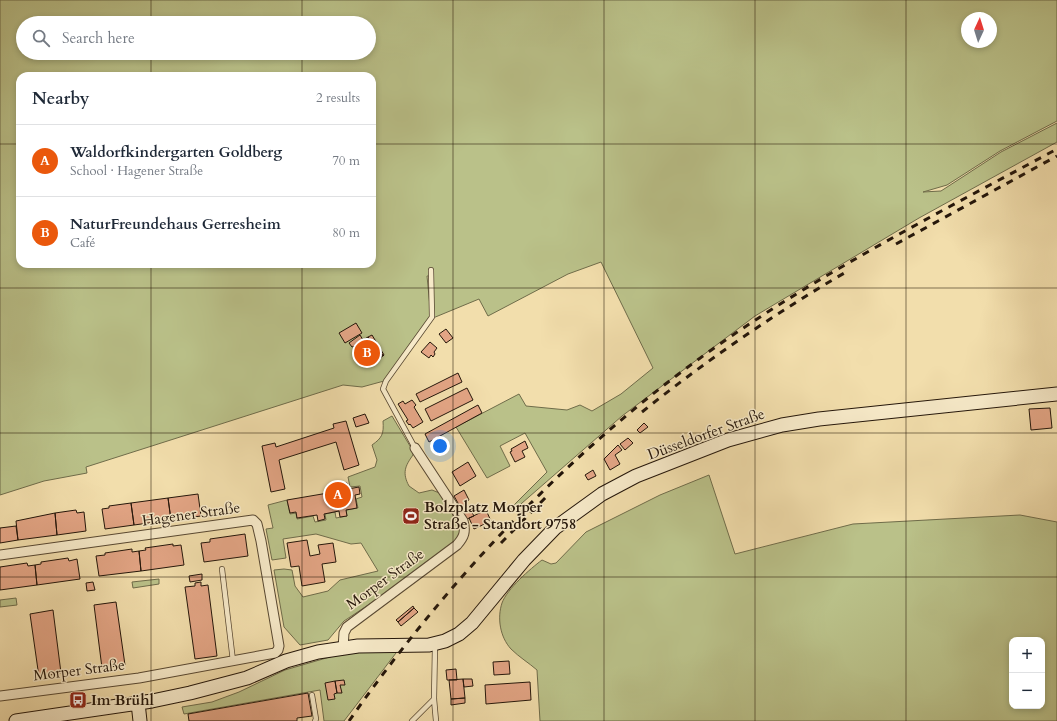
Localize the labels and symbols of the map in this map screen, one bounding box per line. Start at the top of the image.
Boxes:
north arrow [961,12,997,48]
pin: B [354,338,380,368]
street label: Düsseldorfer Straße [645,403,768,465]
your location [430,436,450,456]
pin: A [325,480,351,510]
street label: Hagener Straße [141,497,242,531]
place label: Bolzplatz Morper Straße - Standort 9758 [424,497,576,534]
sports icon: Bolzplatz Morper Straße - Standort 9758 [401,506,421,526]
street label: Morper Straße [342,544,428,614]
street label: Morper Straße [32,654,126,686]
bus stop icon: Im Brühl [68,690,88,710]
place label: Im Brühl [91,690,155,710]

